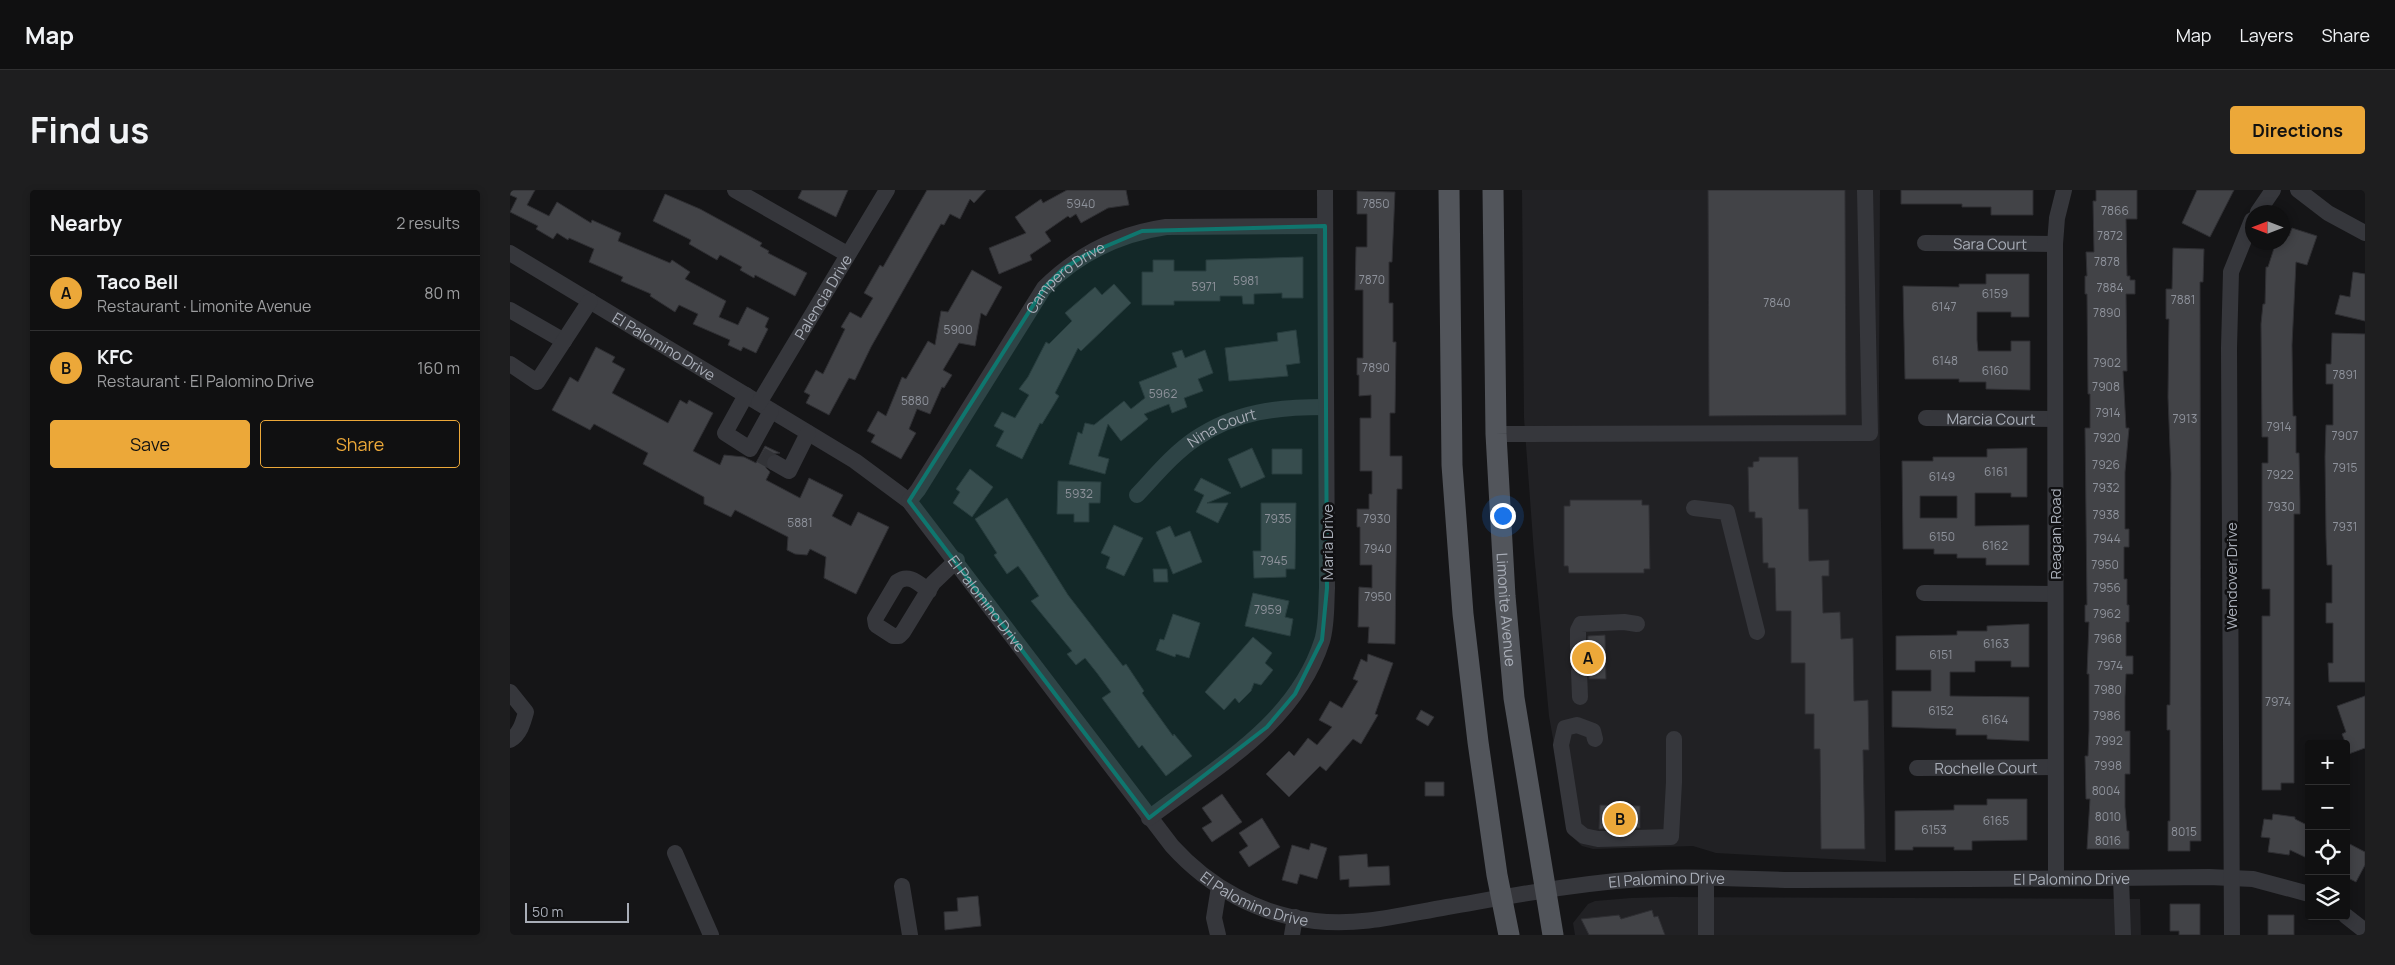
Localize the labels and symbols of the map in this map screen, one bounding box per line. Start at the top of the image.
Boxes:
house number: 5940 [1067,195,1095,212]
house number: 7850 [1362,195,1390,212]
house number: 7866 [2101,202,2129,219]
north arrow [2245,205,2290,250]
house number: 7872 [2097,227,2123,244]
street label: Sara Court [1953,233,2027,254]
street label: Campero Drive [1020,236,1109,317]
street label: Palencia Drive [789,250,857,343]
house number: 7878 [2094,253,2120,270]
house number: 7870 [1359,271,1385,288]
house number: 5981 [1233,272,1259,289]
house number: 5971 [1192,278,1216,295]
house number: 7884 [2096,279,2124,296]
house number: 6159 [1982,285,2008,302]
house number: 7881 [2171,291,2195,308]
house number: 7840 [1763,294,1791,311]
house number: 6147 [1931,298,1957,315]
house number: 7890 [2093,304,2121,321]
street label: El Palomino Drive [609,307,720,385]
house number: 5900 [943,321,973,338]
house number: 6148 [1932,352,1958,369]
house number: 7902 [2093,354,2121,371]
house number: 7890 [1362,359,1390,376]
house number: 6160 [1982,362,2008,379]
house number: 7891 [2332,366,2358,383]
house number: 7908 [2092,378,2120,395]
house number: 5962 [1149,385,1177,402]
house number: 5880 [901,392,929,409]
street label: Nina Court [1183,403,1258,452]
house number: 7914 [2095,404,2121,421]
street label: Marcia Court [1946,408,2036,429]
house number: 7913 [2173,410,2197,427]
house number: 7914 [2266,418,2292,435]
house number: 7907 [2332,427,2358,444]
house number: 7920 [2093,429,2121,446]
house number: 7926 [2092,456,2120,473]
house number: 7915 [2332,459,2358,476]
house number: 6161 [1984,463,2008,480]
house number: 7922 [2266,466,2294,483]
house number: 6149 [1929,468,1955,485]
house number: 7932 [2093,479,2120,496]
house number: 5932 [1065,485,1093,502]
street label: Reagan Road [2045,488,2066,580]
house number: 7930 [2267,498,2295,515]
your location [1490,503,1516,529]
street label: Maria Drive [1317,504,1338,580]
house number: 7938 [2092,506,2120,523]
house number: 7935 [1264,510,1292,527]
house number: 7930 [1363,510,1391,527]
house number: 5881 [787,514,813,531]
house number: 7931 [2333,518,2357,535]
street label: Wendover Drive [2221,522,2242,630]
house number: 6150 [1929,528,1955,545]
house number: 7944 [2093,530,2121,547]
house number: 6162 [1982,537,2008,554]
house number: 7940 [1364,540,1392,557]
street label: El Palomino Drive [943,551,1031,656]
house number: 7945 [1260,552,1288,569]
street label: Limonite Avenue [1492,552,1522,668]
house number: 7950 [2091,556,2119,573]
house number: 7956 [2093,579,2121,596]
house number: 7950 [1364,588,1392,605]
house number: 7959 [1254,601,1282,618]
house number: 7962 [2093,605,2121,622]
house number: 7968 [2094,630,2122,647]
house number: 6163 [1983,635,2009,652]
pin: A [1572,639,1604,677]
house number: 6151 [1929,646,1953,663]
house number: 7974 [2097,657,2123,674]
house number: 7980 [2094,681,2122,698]
house number: 7974 [2265,693,2291,710]
house number: 6152 [1928,702,1954,719]
house number: 7986 [2093,707,2121,724]
house number: 6164 [1982,711,2008,728]
house number: 7992 [2095,732,2123,749]
street label: Rochelle Court [1934,757,2038,778]
house number: 7998 [2094,757,2122,774]
house number: 8004 [2092,782,2120,799]
pin: B [1604,800,1636,838]
house number: 8010 [2095,808,2121,825]
house number: 6165 [1983,812,2009,829]
house number: 6153 [1921,821,1947,838]
house number: 8015 [2171,823,2197,840]
house number: 8016 [2095,832,2121,849]
street label: El Palomino Drive [1196,866,1310,931]
street label: El Palomino Drive [1607,867,1725,892]
street label: El Palomino Drive [2013,867,2130,889]
scale bar [525,900,629,923]

